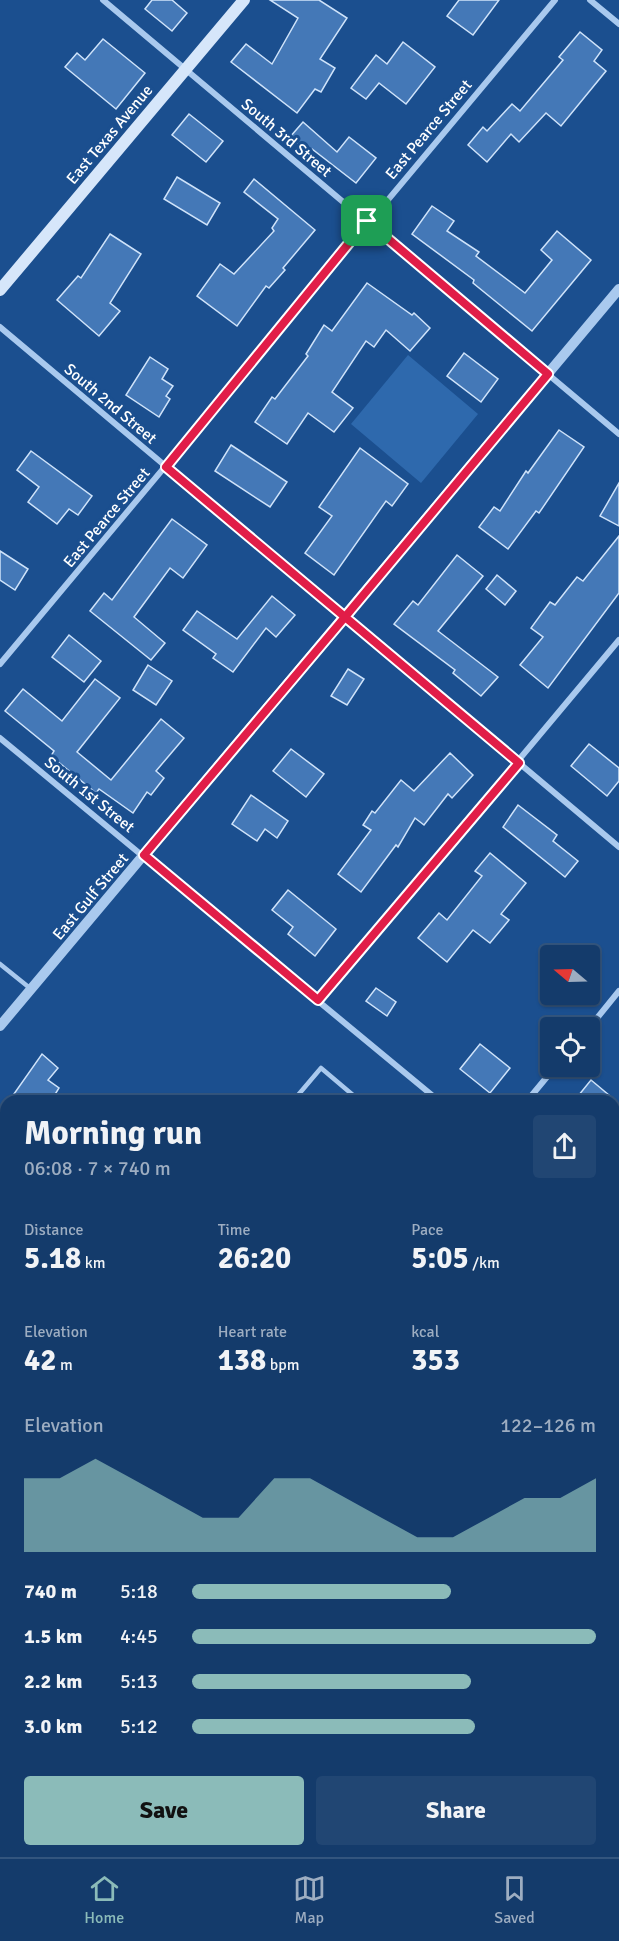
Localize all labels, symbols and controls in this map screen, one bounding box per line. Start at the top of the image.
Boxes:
street label: East Pearce Street [381,75,477,184]
street label: East Texas Avenue [62,81,157,188]
street label: South 3rd Street [237,94,336,182]
pin [341,195,392,246]
icon: arrive [350,204,383,237]
street label: South 2nd Street [60,359,161,449]
street label: East Pearce Street [59,463,155,572]
street label: South 1st Street [40,752,139,837]
street label: East Gulf Street [49,849,133,944]
north arrow [540,945,600,1005]
map controls [540,945,600,1077]
button: locate [540,1017,600,1077]
text: Morning run [24,1113,202,1154]
button: share [533,1115,596,1178]
text: 06:08 · 7 × 740 m [24,1156,171,1181]
text: Distance [24,1220,84,1240]
text: Time [218,1220,251,1240]
text: Pace [411,1220,444,1240]
text: 5.18 [24,1240,81,1277]
text: 26:20 [218,1240,291,1277]
text: 5:05 [411,1240,469,1277]
text: km [81,1253,106,1273]
text: /km [469,1253,500,1273]
text: Elevation [24,1322,88,1342]
text: Heart rate [218,1322,287,1342]
text: kcal [411,1322,439,1342]
text: 42 [24,1342,56,1379]
text: 138 [218,1342,266,1379]
text: 353 [411,1342,460,1379]
text: m [56,1355,73,1375]
text: bpm [266,1355,299,1375]
text: Elevation [24,1413,104,1438]
text: 122–126 m [500,1413,596,1438]
text: 740 m [24,1579,77,1604]
text: 5:18 [120,1579,158,1604]
text: 1.5 km [24,1624,82,1649]
text: 4:45 [120,1624,158,1649]
text: 2.2 km [24,1669,82,1694]
text: 5:13 [120,1669,158,1694]
text: 3.0 km [24,1714,82,1739]
text: 5:12 [120,1714,158,1739]
button: Save [24,1776,304,1845]
button: Share [316,1776,596,1845]
tab: Home [84,1872,124,1928]
tab: Map [293,1872,326,1928]
tab: Saved [494,1872,535,1928]

